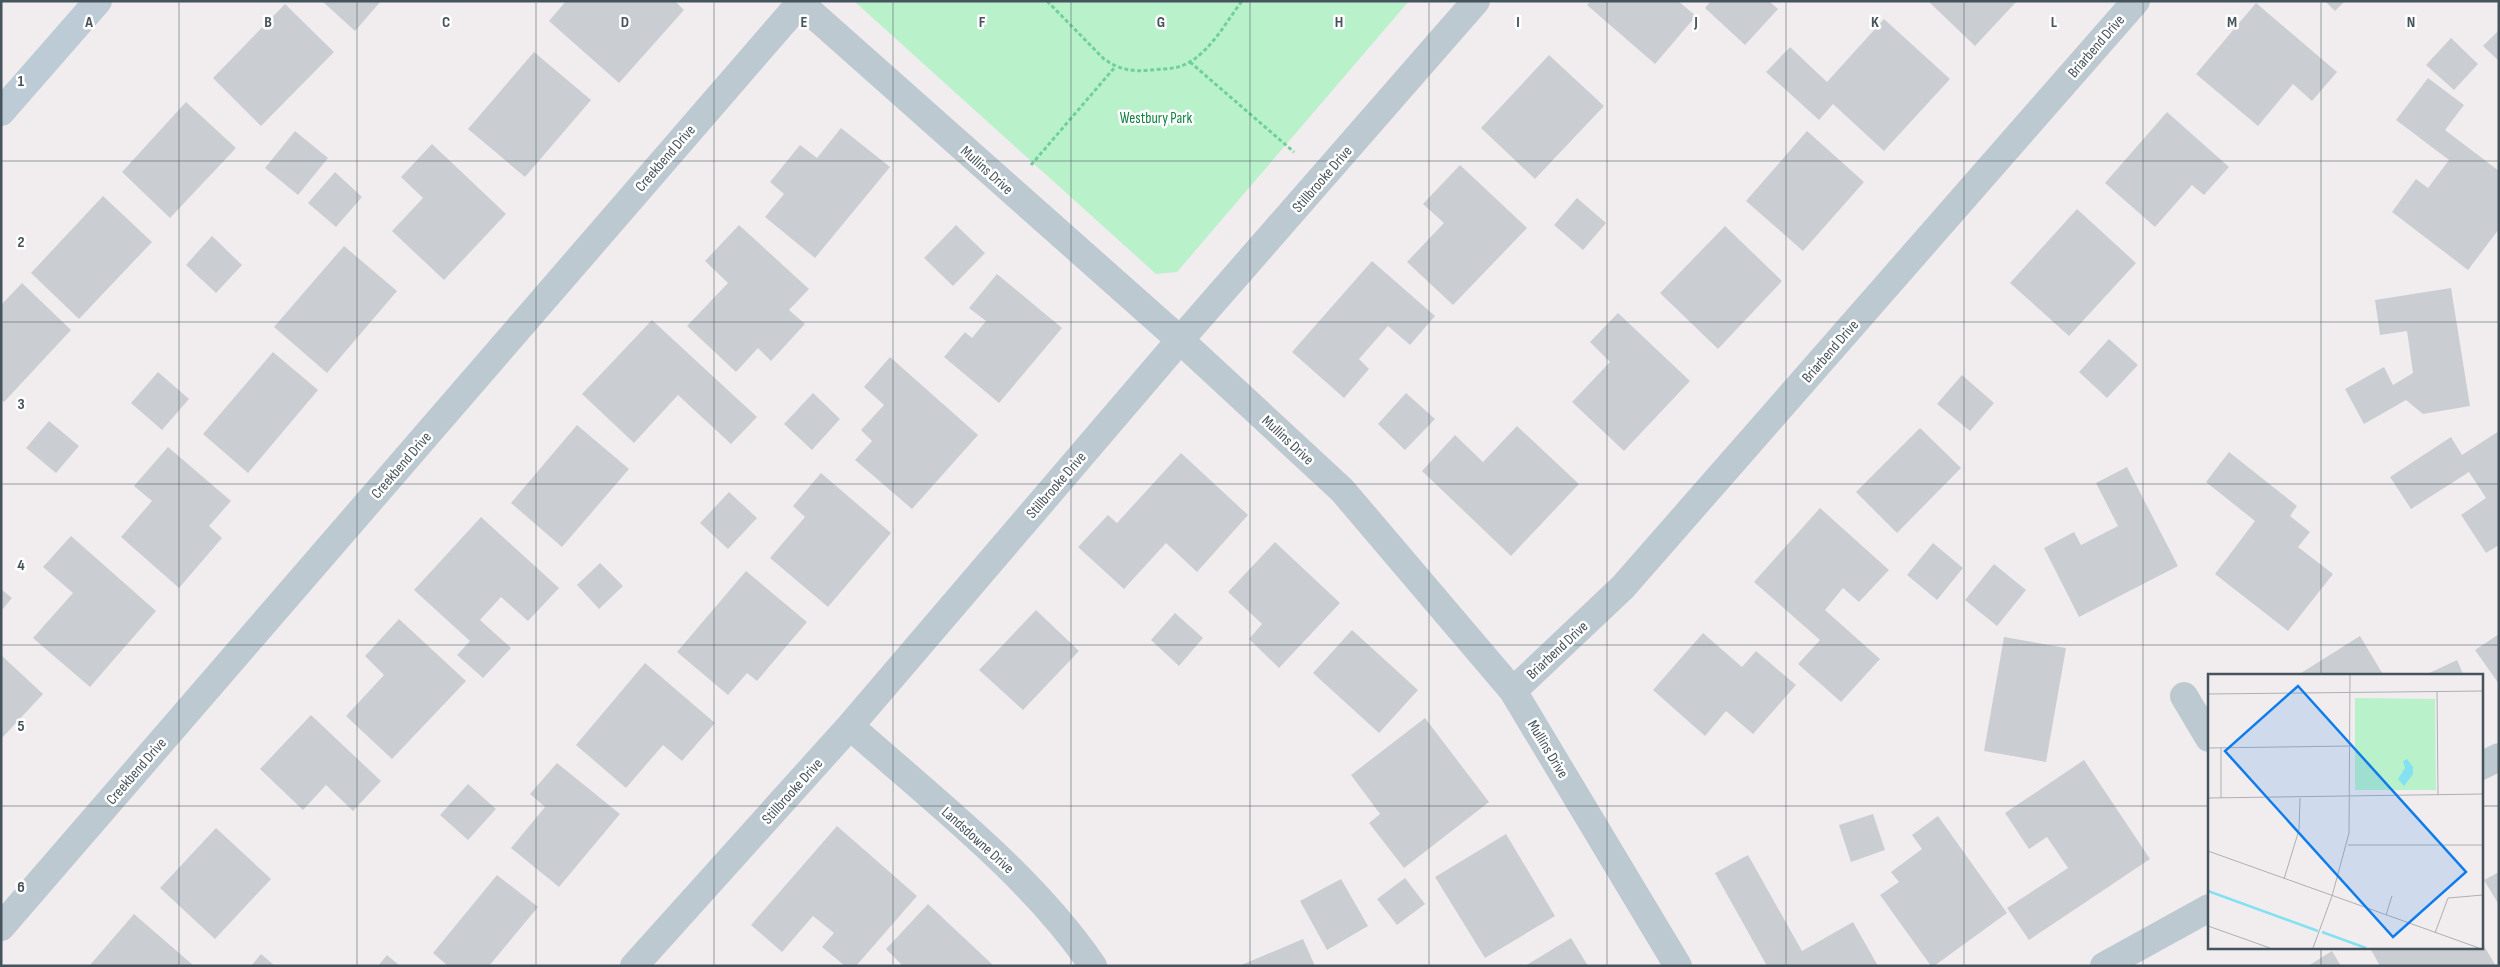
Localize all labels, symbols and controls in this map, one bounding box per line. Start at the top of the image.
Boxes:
street label: Briarbend Drive [2064,11,2129,82]
text: A [84,13,93,32]
text: B [264,13,272,32]
text: C [442,13,450,32]
text: D [621,13,629,32]
text: E [801,13,808,32]
text: F [979,13,986,32]
text: G [1157,13,1165,32]
text: H [1335,13,1343,32]
text: I [1516,13,1520,32]
text: J [1693,13,1698,32]
text: K [1871,13,1879,32]
text: L [2051,13,2058,32]
text: M [2227,13,2237,32]
text: N [2407,13,2415,32]
text: 1 [18,72,25,91]
park label: Westbury Park [1120,109,1193,128]
street label: Creekbend Drive [631,121,700,196]
street label: Mullins Drive [956,142,1017,199]
street label: Stillbrooke Drive [1288,142,1357,217]
text: 2 [17,233,25,252]
street label: Briarbend Drive [1798,316,1863,387]
text: 3 [17,395,25,414]
street label: Mullins Drive [1258,412,1318,469]
street label: Creekbend Drive [367,428,436,503]
street label: Stillbrooke Drive [1022,448,1091,523]
text: 4 [17,556,25,575]
street label: Briarbend Drive [1523,617,1592,684]
inset map [2208,674,2482,950]
text: 5 [17,717,25,736]
street label: Mullins Drive [1523,717,1572,782]
street label: Creekbend Drive [102,734,171,809]
street label: Stillbrooke Drive [758,754,827,828]
street label: Landsdowne Drive [937,803,1018,878]
text: 6 [17,878,25,897]

